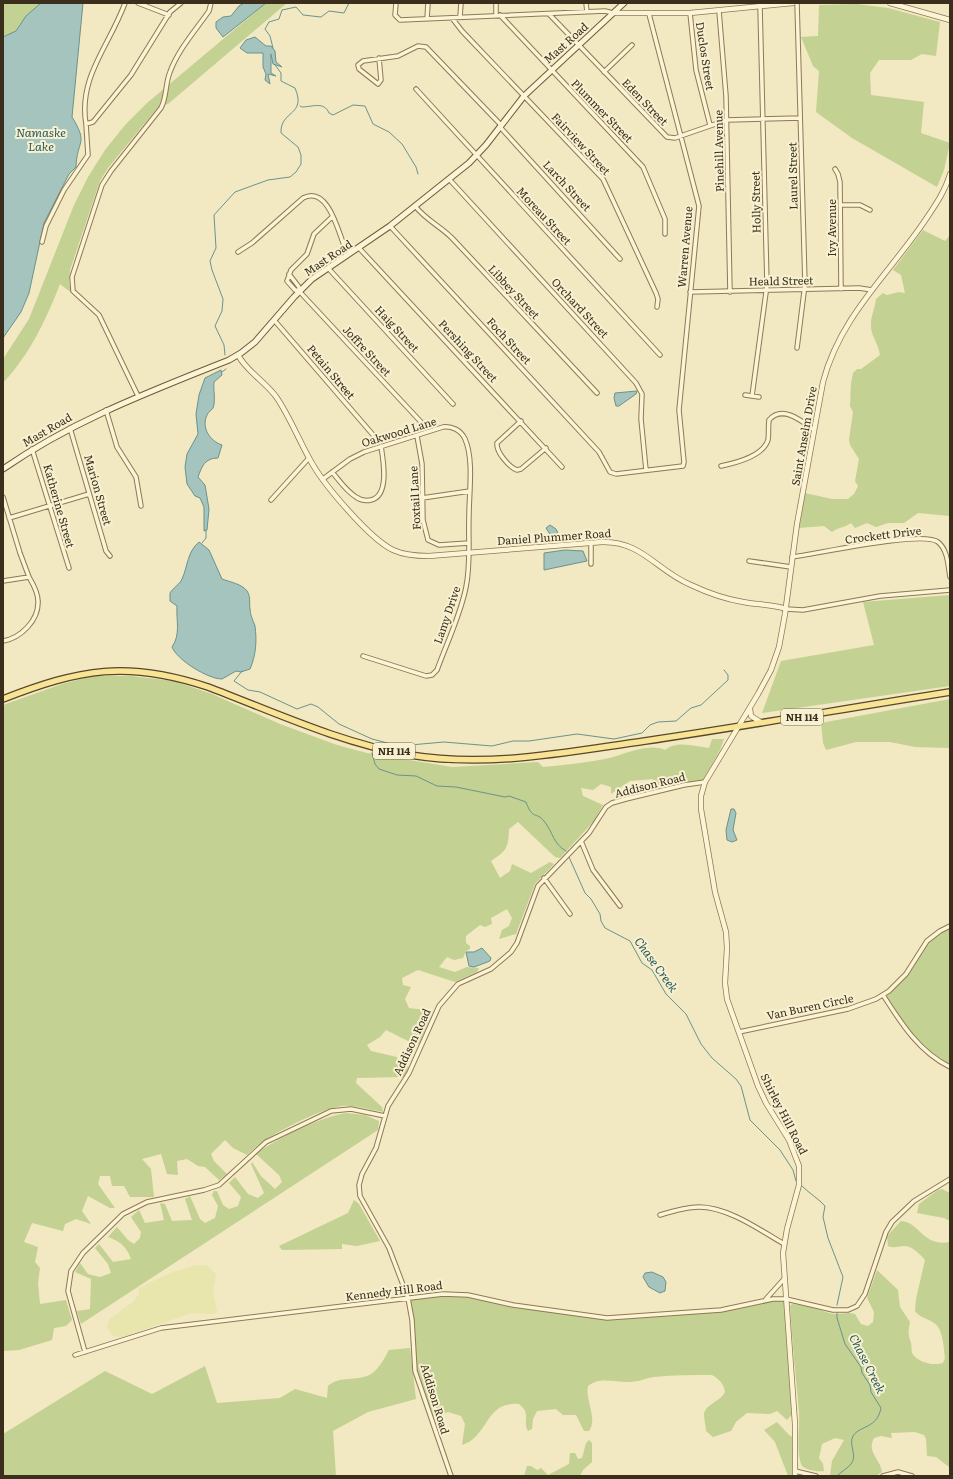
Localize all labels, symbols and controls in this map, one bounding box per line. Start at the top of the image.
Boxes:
street label: Mast Road [540,18,591,67]
street label: Duclos Street [693,20,719,92]
street label: Eden Street [619,74,673,129]
street label: Plummer Street [568,75,638,146]
street label: Fairview Street [549,109,615,178]
street label: Pinehill Avenue [709,110,727,192]
water label: Namaske Lake [16,123,66,155]
street label: Laurel Street [783,142,801,210]
street label: Larch Street [540,156,596,215]
street label: Holly Street [746,170,764,233]
street label: Moreau Street [514,183,576,248]
street label: Ivy Avenue [823,199,839,257]
street label: Warren Avenue [672,205,696,288]
street label: Mast Road [300,235,355,279]
street label: Libbey Street [485,261,544,322]
street label: Heald Street [748,271,814,289]
street label: Orchard Street [548,274,613,342]
street label: Haig Street [372,301,424,356]
street label: Foch Street [484,313,536,368]
street label: Pershing Street [435,315,502,386]
street label: Joffre Street [340,321,396,380]
street label: Petain Street [304,341,360,403]
street label: Saint Anselm Drive [786,385,820,487]
street label: Mast Road [19,408,74,450]
street label: Oakwood Lane [359,412,438,450]
street label: Marion Street [81,453,117,527]
street label: Katherine Street [40,462,80,550]
street label: Foxtail Lane [404,465,424,531]
street label: Crockett Drive [844,521,922,547]
street label: Daniel Plummer Road [496,524,612,548]
street label: Lamy Drive [429,583,464,646]
road number: NH 114 [781,709,823,725]
road number: NH 114 [373,743,415,759]
street label: Addison Road [613,767,687,801]
water label: Chase Creek [631,933,683,996]
street label: Van Buren Circle [765,989,855,1023]
street label: Addison Road [389,1005,434,1078]
street label: Shirley Hill Road [757,1070,812,1157]
street label: Kennedy Hill Road [344,1276,444,1304]
water label: Chase Creek [845,1331,891,1397]
street label: Addison Road [418,1362,454,1436]

